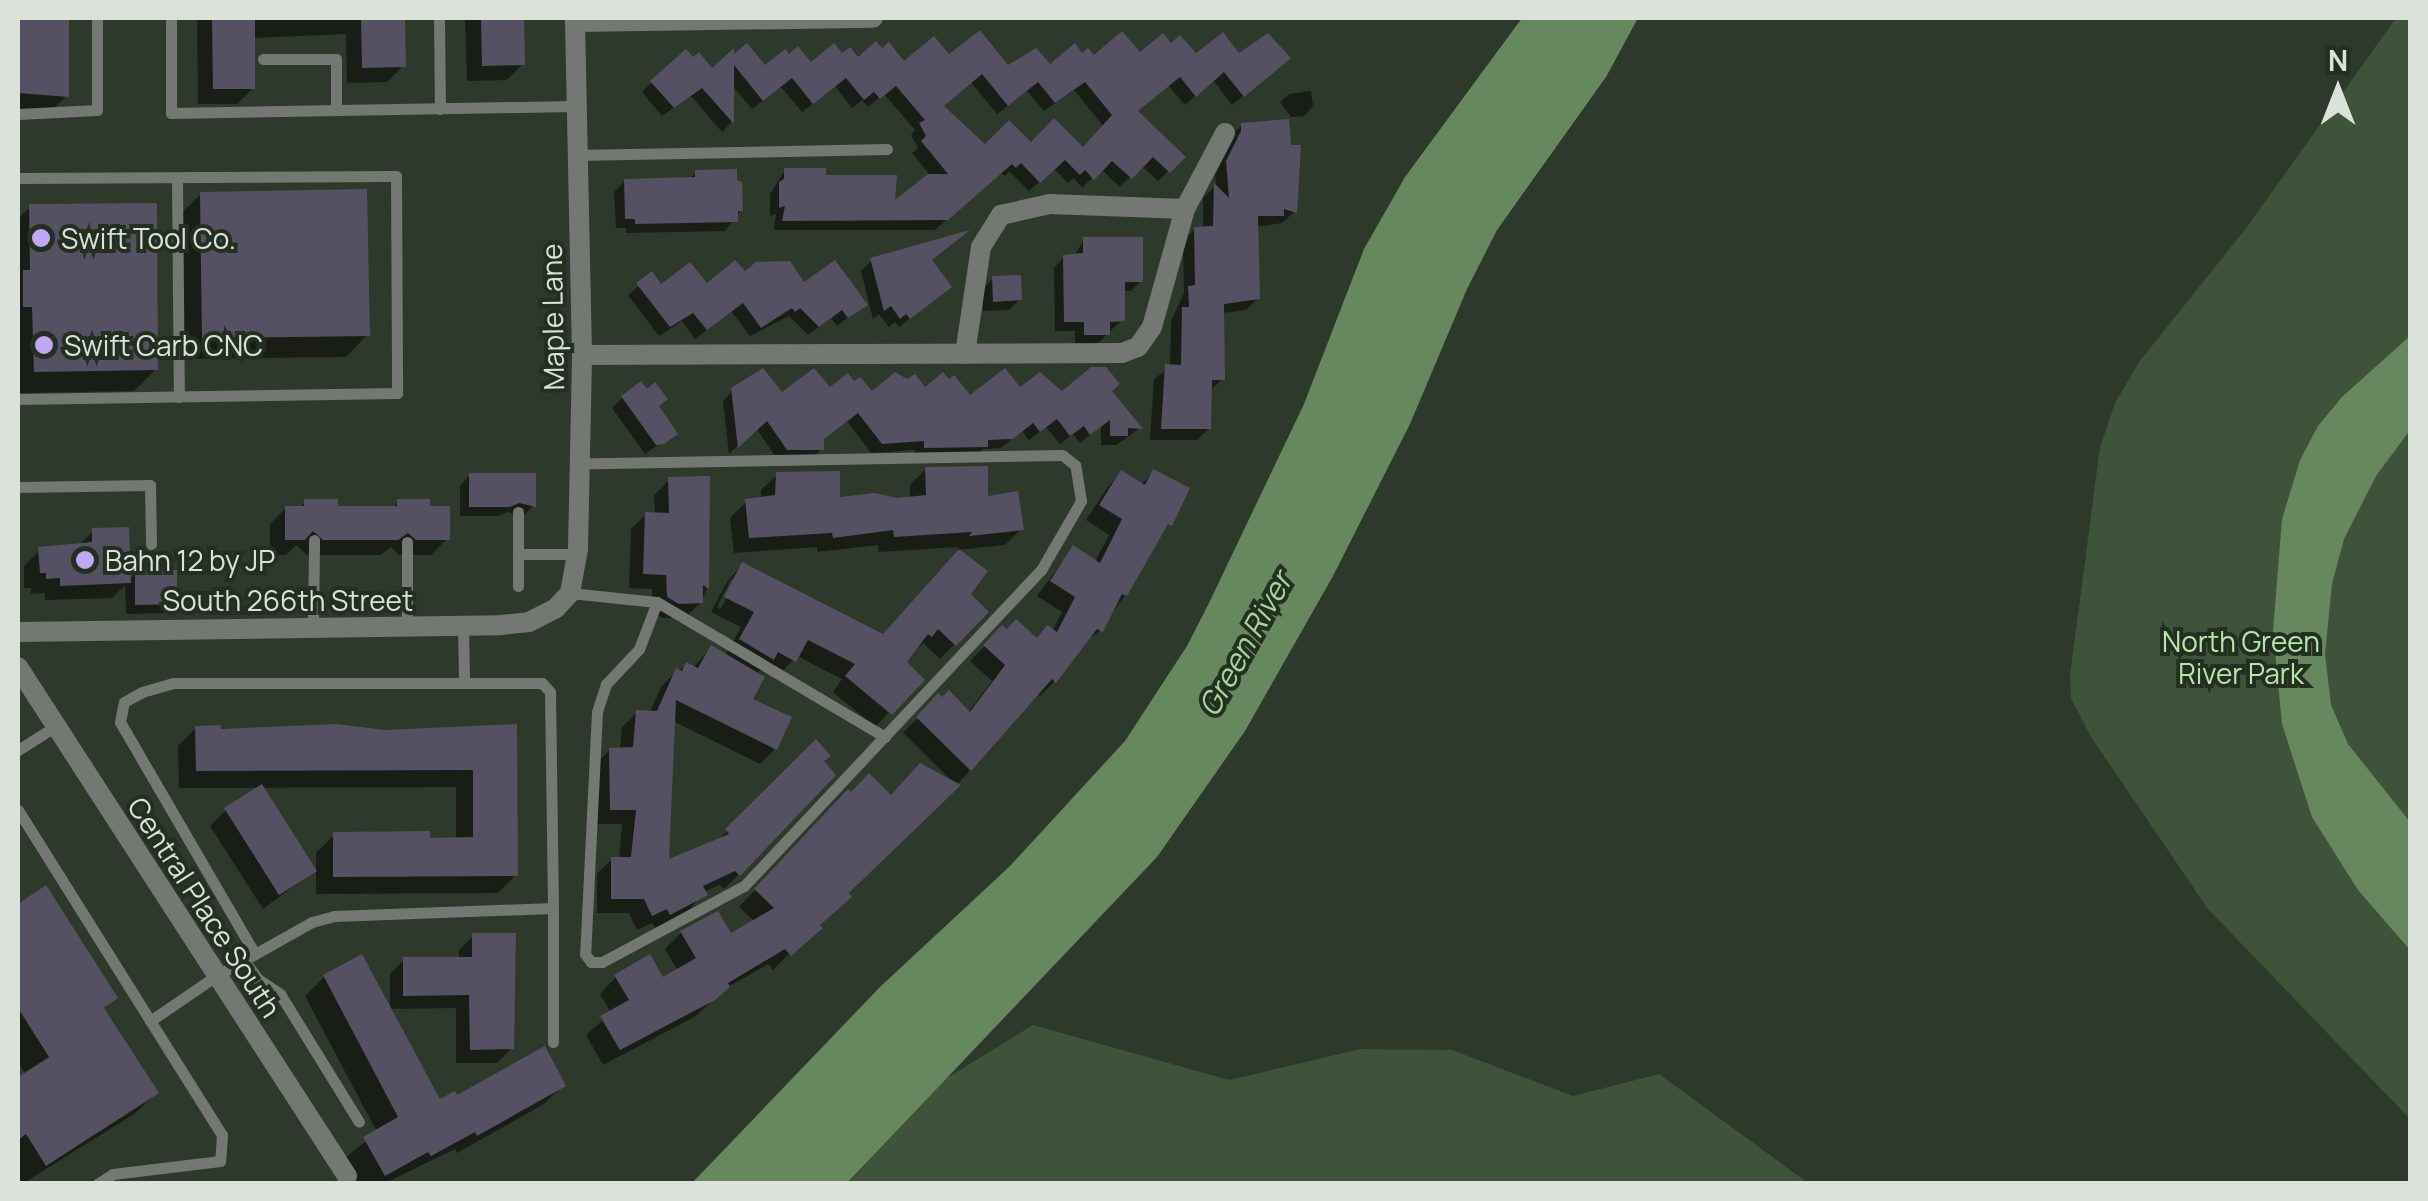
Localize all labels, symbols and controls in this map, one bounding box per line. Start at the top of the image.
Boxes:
north arrow [2288,40,2388,140]
text: N [2328,41,2348,79]
place label: Swift Tool Co. [61,221,236,255]
marker: Swift Tool Co. [30,227,52,249]
street label: Maple Lane [534,243,570,391]
place label: Swift Carb CNC [64,328,263,362]
marker: Swift Carb CNC [33,334,55,356]
place label: Bahn 12 by JP [105,543,275,577]
marker: Bahn 12 by JP [74,549,96,571]
water label: Green River [1191,566,1299,722]
street label: South 266th Street [163,583,413,617]
park label: North Green River Park [2162,624,2320,690]
street label: Central Place South [121,791,289,1023]

